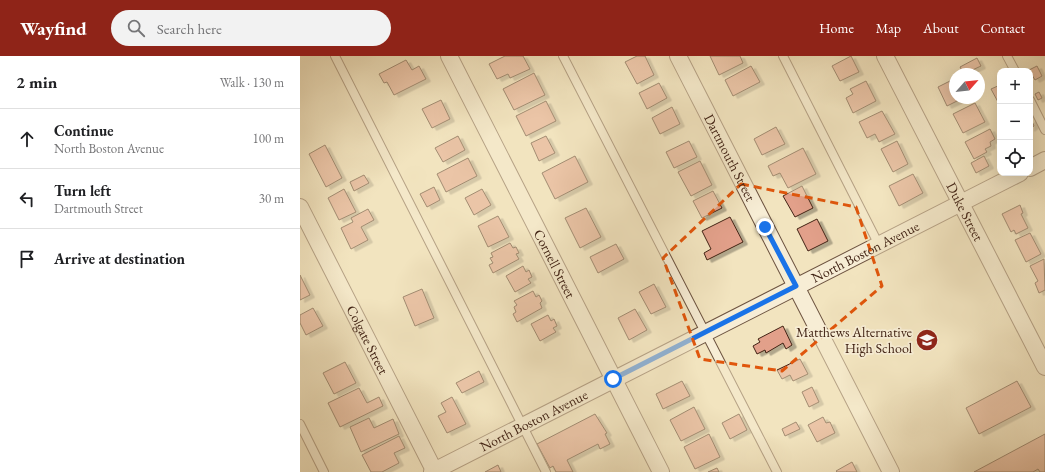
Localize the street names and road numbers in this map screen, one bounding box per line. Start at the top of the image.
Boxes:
street label: Dartmouth Street [700,111,760,205]
street label: Duke Street [943,179,988,245]
street label: North Boston Avenue [808,217,923,287]
street label: Cornell Street [530,226,580,302]
street label: Colgate Street [343,302,393,378]
street label: North Boston Avenue [477,385,591,455]

